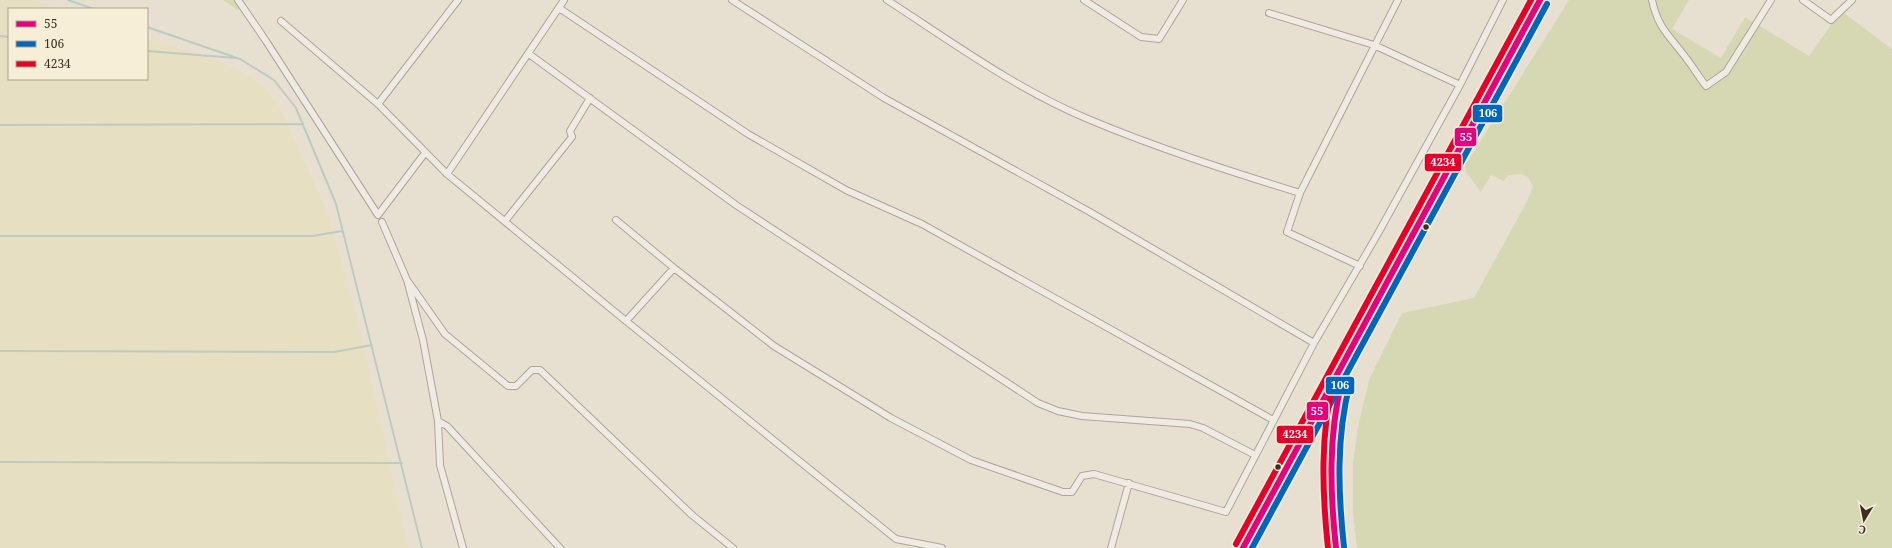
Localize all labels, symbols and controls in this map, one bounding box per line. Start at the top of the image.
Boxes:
legend [8,8,148,80]
text: 55 [44,15,57,32]
text: 106 [44,35,64,52]
text: 4234 [44,55,71,72]
line badge: 106 [1472,104,1503,123]
text: 106 [1479,105,1497,120]
line badge: 55 [1454,127,1477,147]
text: 55 [1460,129,1472,144]
line badge: 4234 [1424,153,1462,172]
text: 4234 [1431,154,1455,169]
unlabelled marker [1421,222,1431,232]
line badge: 106 [1325,376,1355,395]
text: 106 [1331,377,1349,392]
line badge: 55 [1306,401,1329,421]
text: 55 [1311,403,1323,418]
line badge: 4234 [1276,425,1314,444]
text: 4234 [1283,426,1307,441]
unlabelled marker [1273,462,1283,472]
north arrow [1844,500,1884,540]
text: С [1857,522,1867,538]

